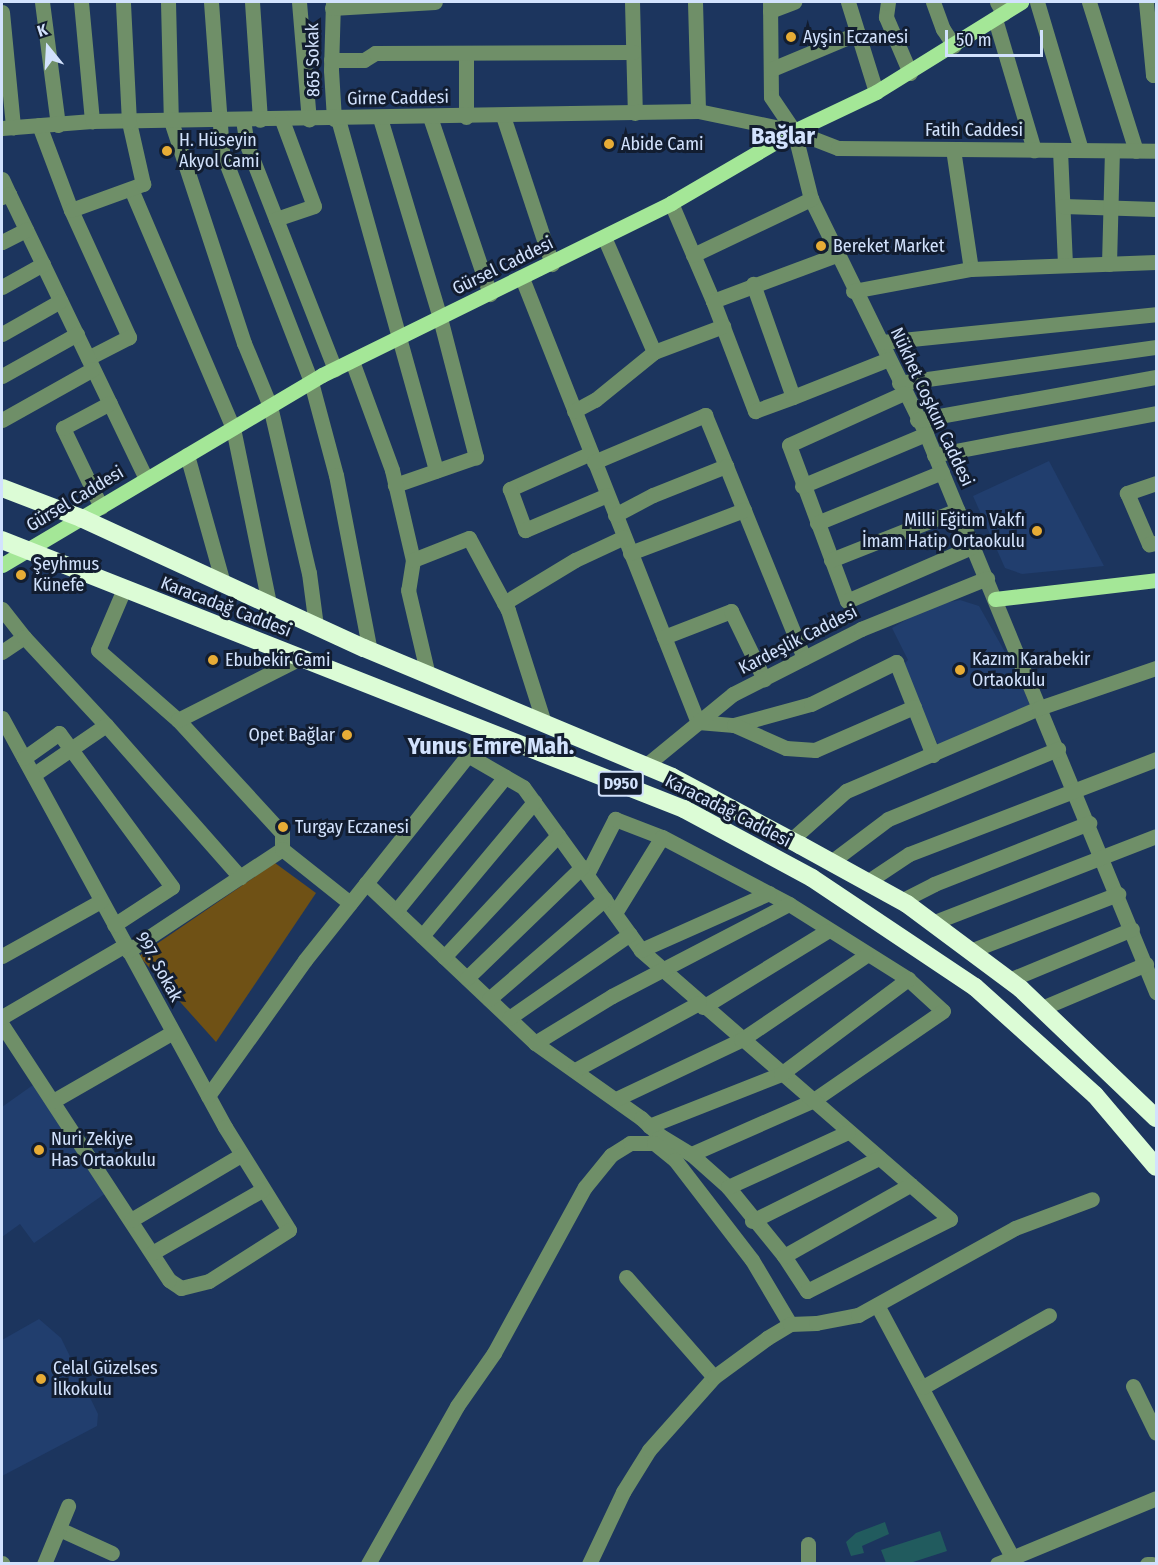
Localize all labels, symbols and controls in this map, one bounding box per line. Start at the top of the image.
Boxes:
north arrow [18,18,78,78]
scale bar [948,18,1046,56]
text: K [35,20,50,41]
street label: 865 Sokak [302,23,324,97]
place label: Ayşin Eczanesi [803,26,908,48]
text: 50 m [956,29,992,51]
marker: Ayşin Eczanesi [784,30,798,44]
street label: Girne Caddesi [347,86,449,110]
street label: Fatih Caddesi [925,119,1023,141]
district label: Bağlar [751,123,815,151]
place label: H. Hüseyin Akyol Cami [179,130,259,172]
place label: Abide Cami [621,133,704,155]
marker: Abide Cami [602,137,616,151]
marker: H. Hüseyin Akyol Cami [160,144,174,158]
street label: Gürsel Caddesi [449,232,557,300]
place label: Bereket Market [833,235,945,257]
marker: Bereket Market [814,239,828,253]
street label: Nükhet Coşkun Caddesi [886,324,978,490]
street label: Gürsel Caddesi [23,462,127,536]
place label: Milli Eğitim Vakfı İmam Hatip Ortaokulu [862,510,1025,552]
marker: Milli Eğitim Vakfı İmam Hatip Ortaokulu [1030,524,1044,538]
place label: Şeyhmus Künefe [33,554,99,596]
marker: Şeyhmus Künefe [14,568,28,582]
street label: Karacadağ Caddesi [158,572,294,642]
street label: Kardeşlik Caddesi [735,601,861,679]
place label: Ebubekir Cami [225,649,330,671]
place label: Kazım Karabekir Ortaokulu [972,649,1090,692]
marker: Ebubekir Cami [206,653,220,667]
marker: Kazım Karabekir Ortaokulu [953,663,967,677]
place label: Opet Bağlar [248,724,335,746]
marker: Opet Bağlar [340,728,354,742]
district label: Yunus Emre Mah. [408,733,574,761]
street label: Karacadağ Caddesi [661,770,795,852]
road number: D950 [597,771,645,797]
place label: Turgay Eczanesi [295,816,409,838]
marker: Turgay Eczanesi [276,820,290,834]
street label: 997. Sokak [131,928,187,1006]
place label: Nuri Zekiye Has Ortaokulu [51,1129,156,1172]
marker: Nuri Zekiye Has Ortaokulu [32,1143,46,1157]
place label: Celal Güzelses İlkokulu [53,1358,158,1400]
marker: Celal Güzelses İlkokulu [34,1372,48,1386]

